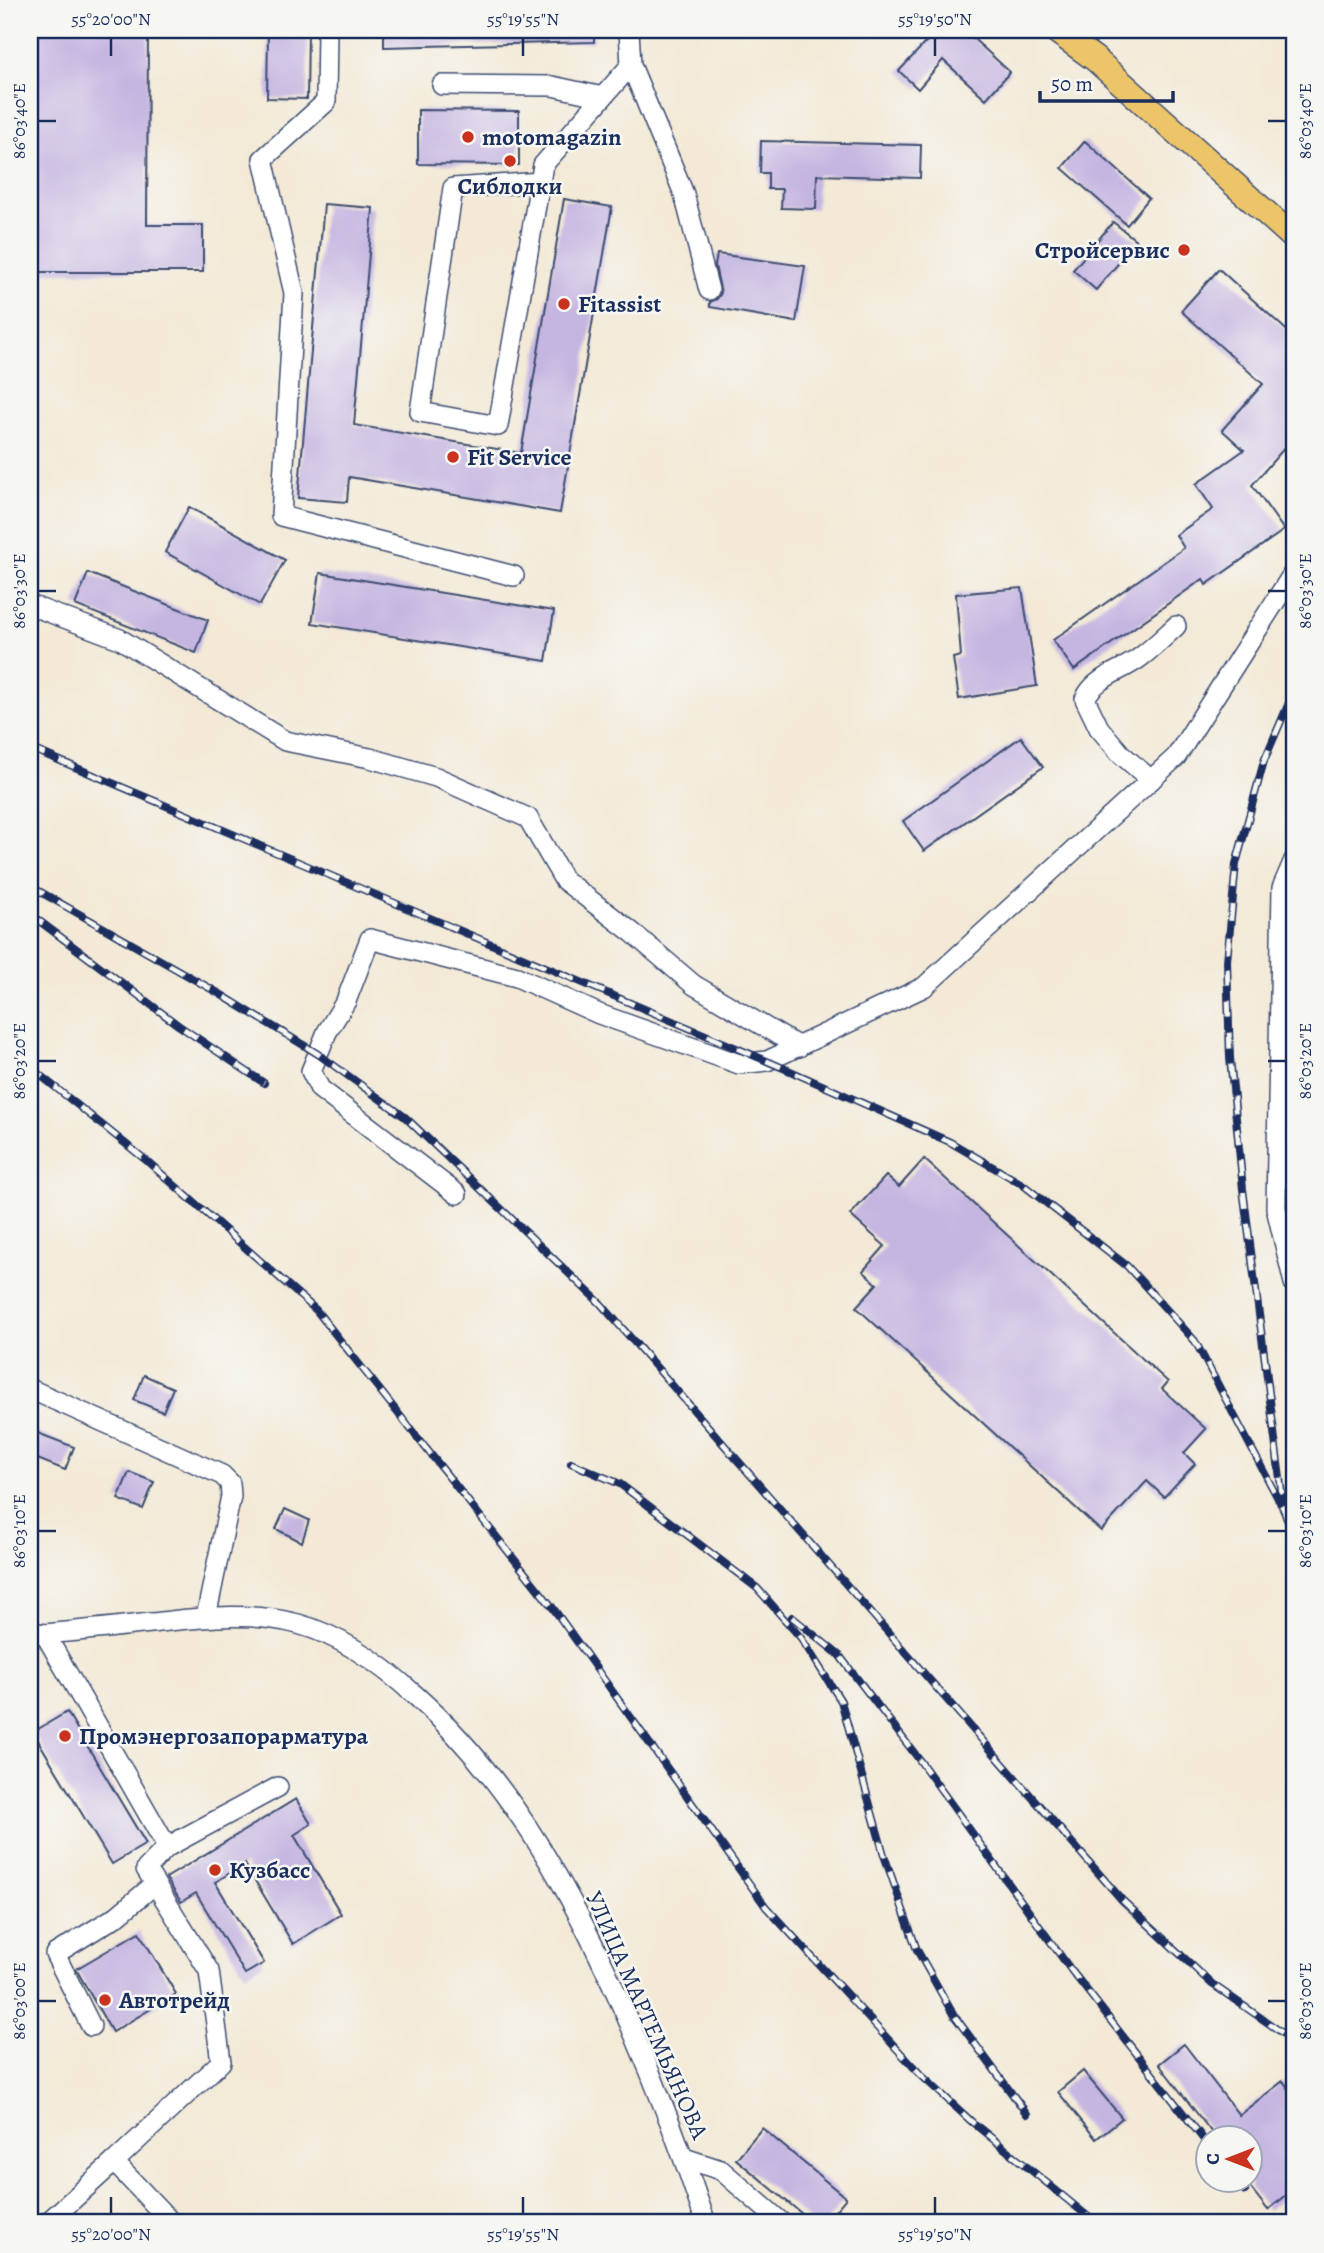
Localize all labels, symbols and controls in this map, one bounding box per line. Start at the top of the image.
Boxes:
text: 55°20'00"N [71,7,151,31]
text: 55°19'55"N [487,7,559,31]
text: 55°19'50"N [898,7,972,31]
scale bar [1040,60,1174,104]
text: 50 m [1051,70,1093,98]
text: 86°03'40"E [7,83,31,159]
text: 86°03'40"E [1293,83,1317,159]
place label: motomagazin [482,121,622,153]
marker: motomagazin [460,129,476,145]
marker: Сиблодки [502,153,518,169]
place label: Сиблодки [457,170,563,202]
place label: Стройсервис [1035,234,1170,266]
marker: Стройсервис [1176,242,1192,258]
place label: Fitassist [578,288,661,320]
marker: Fitassist [556,296,572,312]
place label: Fit Service [467,441,572,473]
marker: Fit Service [445,449,461,465]
text: 86°03'30"E [7,553,31,629]
text: 86°03'30"E [1293,553,1317,629]
text: 86°03'20"E [7,1023,31,1099]
text: 86°03'20"E [1293,1023,1317,1099]
text: 86°03'10"E [7,1494,31,1568]
text: 86°03'10"E [1293,1494,1317,1568]
place label: Промэнергозапорарматура [79,1720,369,1752]
marker: Промэнергозапорарматура [57,1728,73,1744]
place label: Кузбасс [229,1854,310,1886]
marker: Кузбасс [207,1862,223,1878]
street label: УЛИЦА МАРТЕМЬЯНОВА [578,1886,717,2145]
text: 86°03'00"E [7,1962,31,2040]
text: 86°03'00"E [1293,1962,1317,2040]
place label: Автотрейд [118,1984,230,2016]
marker: Автотрейд [97,1992,113,2008]
north arrow [1194,2124,1264,2194]
text: С [1200,2153,1226,2165]
text: 55°20'00"N [71,2222,151,2246]
text: 55°19'55"N [487,2222,559,2246]
text: 55°19'50"N [898,2222,972,2246]

